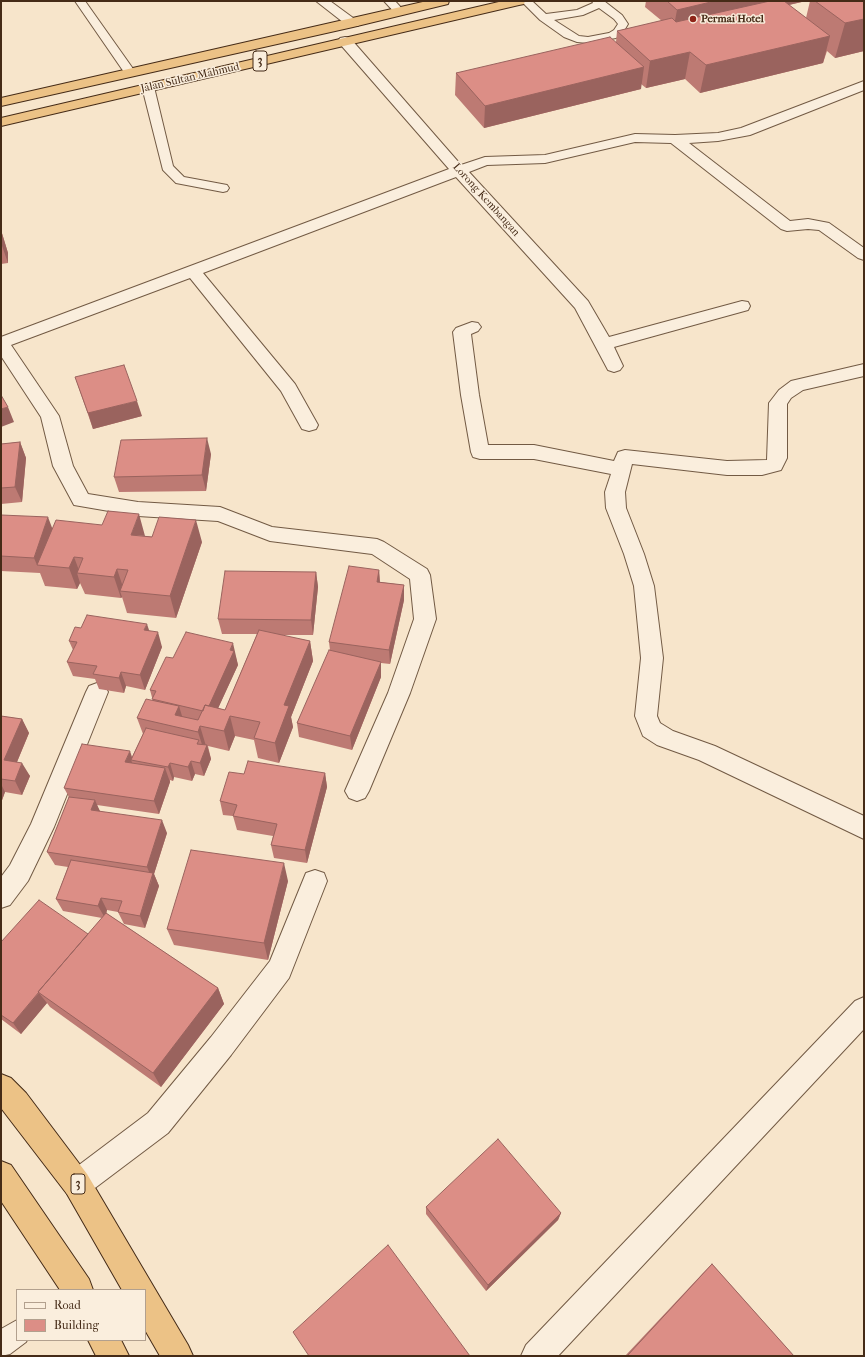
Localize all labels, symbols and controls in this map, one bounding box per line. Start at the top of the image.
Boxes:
place label: Permai Hotel [701,12,764,26]
marker: Permai Hotel [688,14,698,24]
road number: 3 [253,51,267,71]
street label: Jalan Sultan Mahmud [139,60,241,96]
street label: Lorong Kembangan [450,161,522,239]
road number: 3 [71,1174,85,1194]
legend [16,1289,146,1341]
text: Road [54,1298,81,1312]
text: Building [54,1318,99,1332]

